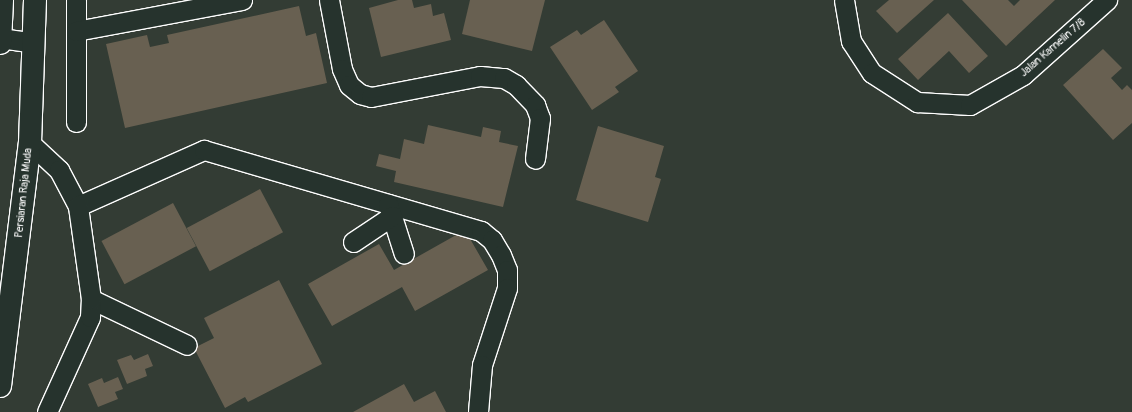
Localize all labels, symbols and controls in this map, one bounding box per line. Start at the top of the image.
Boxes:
street label: Jalan Karnelin 7/8 [1018,16,1088,80]
street label: Persiaran Raja Muda [13,147,35,239]

